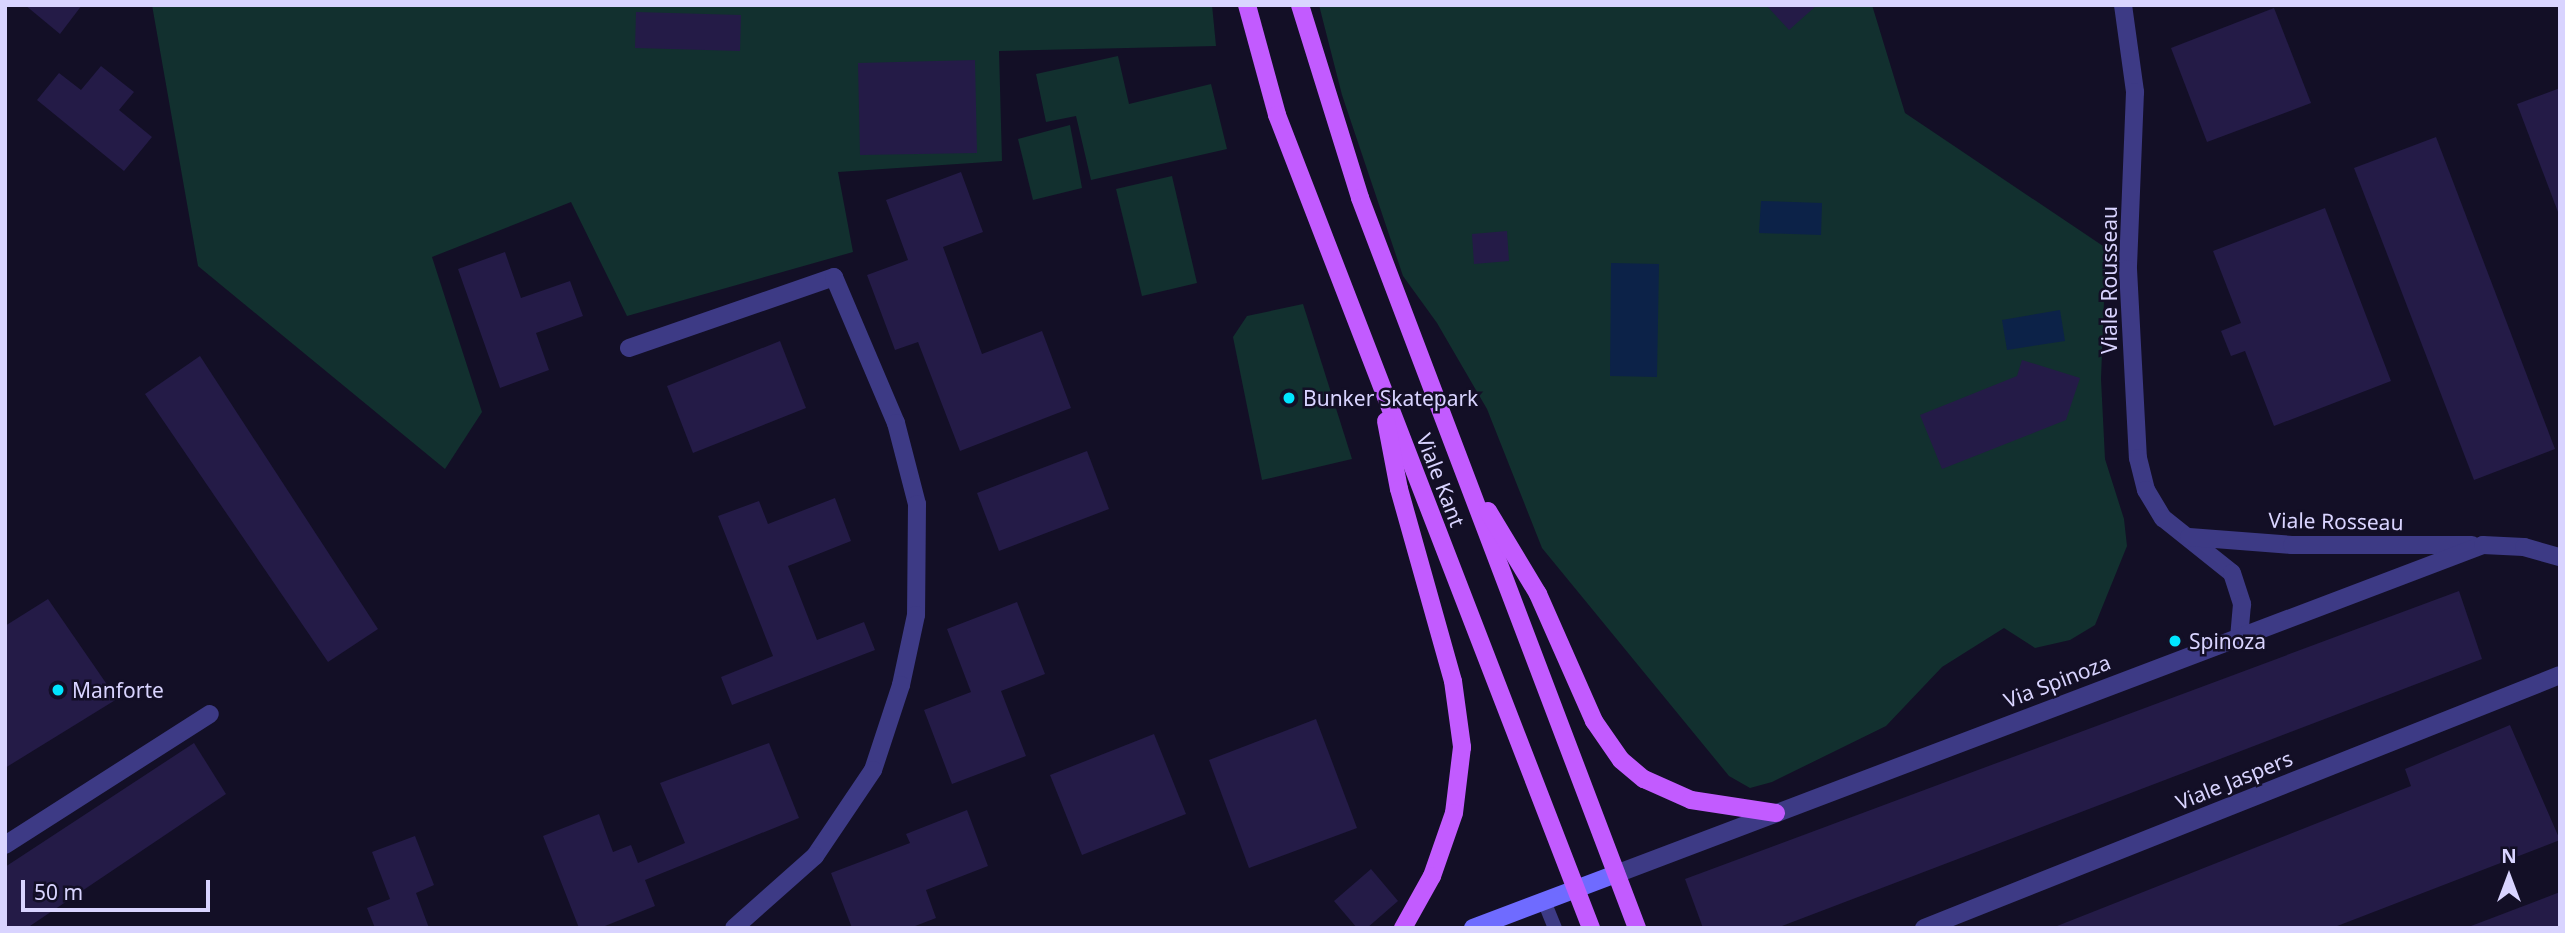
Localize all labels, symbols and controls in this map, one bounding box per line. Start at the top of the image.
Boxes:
street label: Viale Rousseau [2096,206,2122,354]
place label: Bunker Skatepark [1303,385,1478,411]
marker: Bunker Skatepark [1281,390,1297,406]
street label: Viale Kant [1412,430,1470,530]
street label: Viale Rosseau [2268,507,2404,535]
place label: Spinoza [2189,628,2266,654]
marker: Spinoza [2167,633,2183,649]
street label: Via Spinoza [2000,649,2114,713]
place label: Manforte [72,677,164,703]
marker: Manforte [50,682,66,698]
street label: Viale Jaspers [2172,745,2296,815]
north arrow [2474,842,2544,912]
text: N [2501,843,2517,869]
scale bar [24,866,214,910]
text: 50 m [34,878,83,906]

